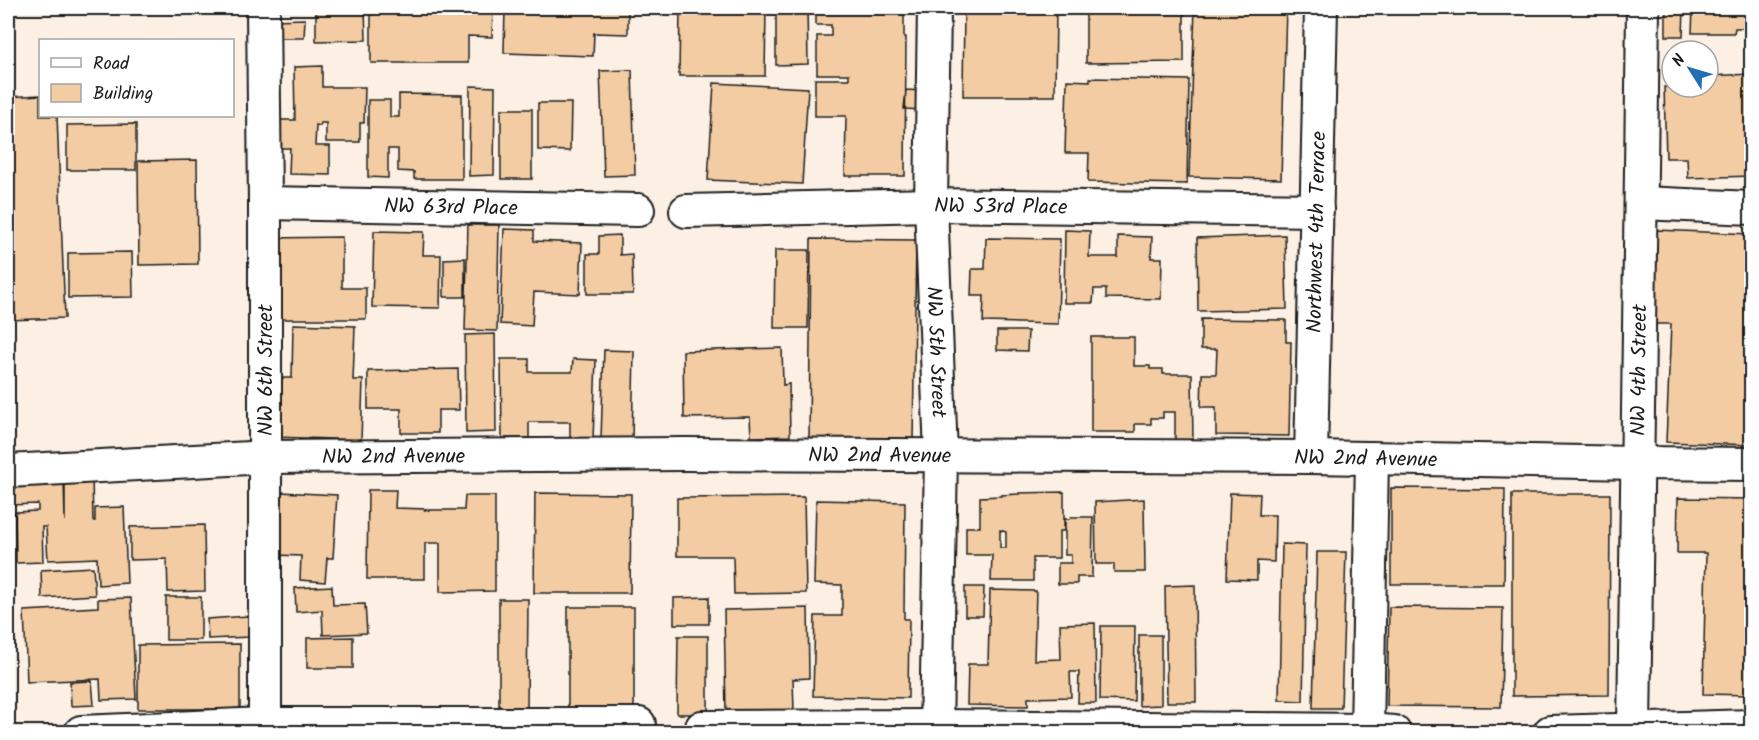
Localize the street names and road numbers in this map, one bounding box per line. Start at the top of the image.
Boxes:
street label: Northwest 4th Terrace [1299,130,1336,333]
street label: NW 63rd Place [384,190,519,226]
street label: NW 53rd Place [934,190,1068,225]
street label: NW 5th Street [916,286,955,419]
street label: NW 6th Street [250,303,283,436]
street label: NW 4th Street [1623,303,1657,436]
street label: NW 2nd Avenue [808,440,952,473]
street label: NW 2nd Avenue [322,441,466,475]
street label: NW 2nd Avenue [1294,442,1438,477]

